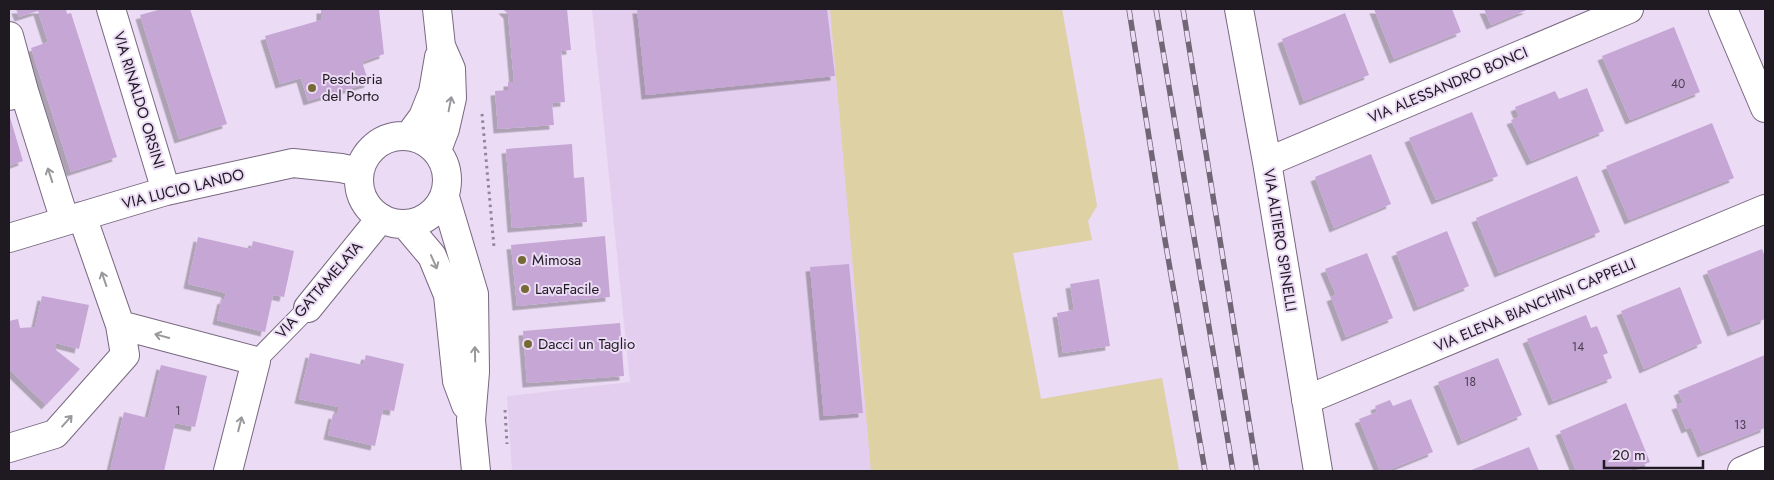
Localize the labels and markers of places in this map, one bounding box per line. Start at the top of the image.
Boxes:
place label: Pescheria del Porto [322,68,383,107]
marker: Pescheria del Porto [306,82,318,94]
place label: Mimosa [532,249,581,271]
marker: Mimosa [516,254,528,266]
place label: LavaFacile [535,278,599,300]
marker: LavaFacile [519,283,531,295]
place label: Dacci un Taglio [538,333,635,355]
marker: Dacci un Taglio [522,338,534,350]

